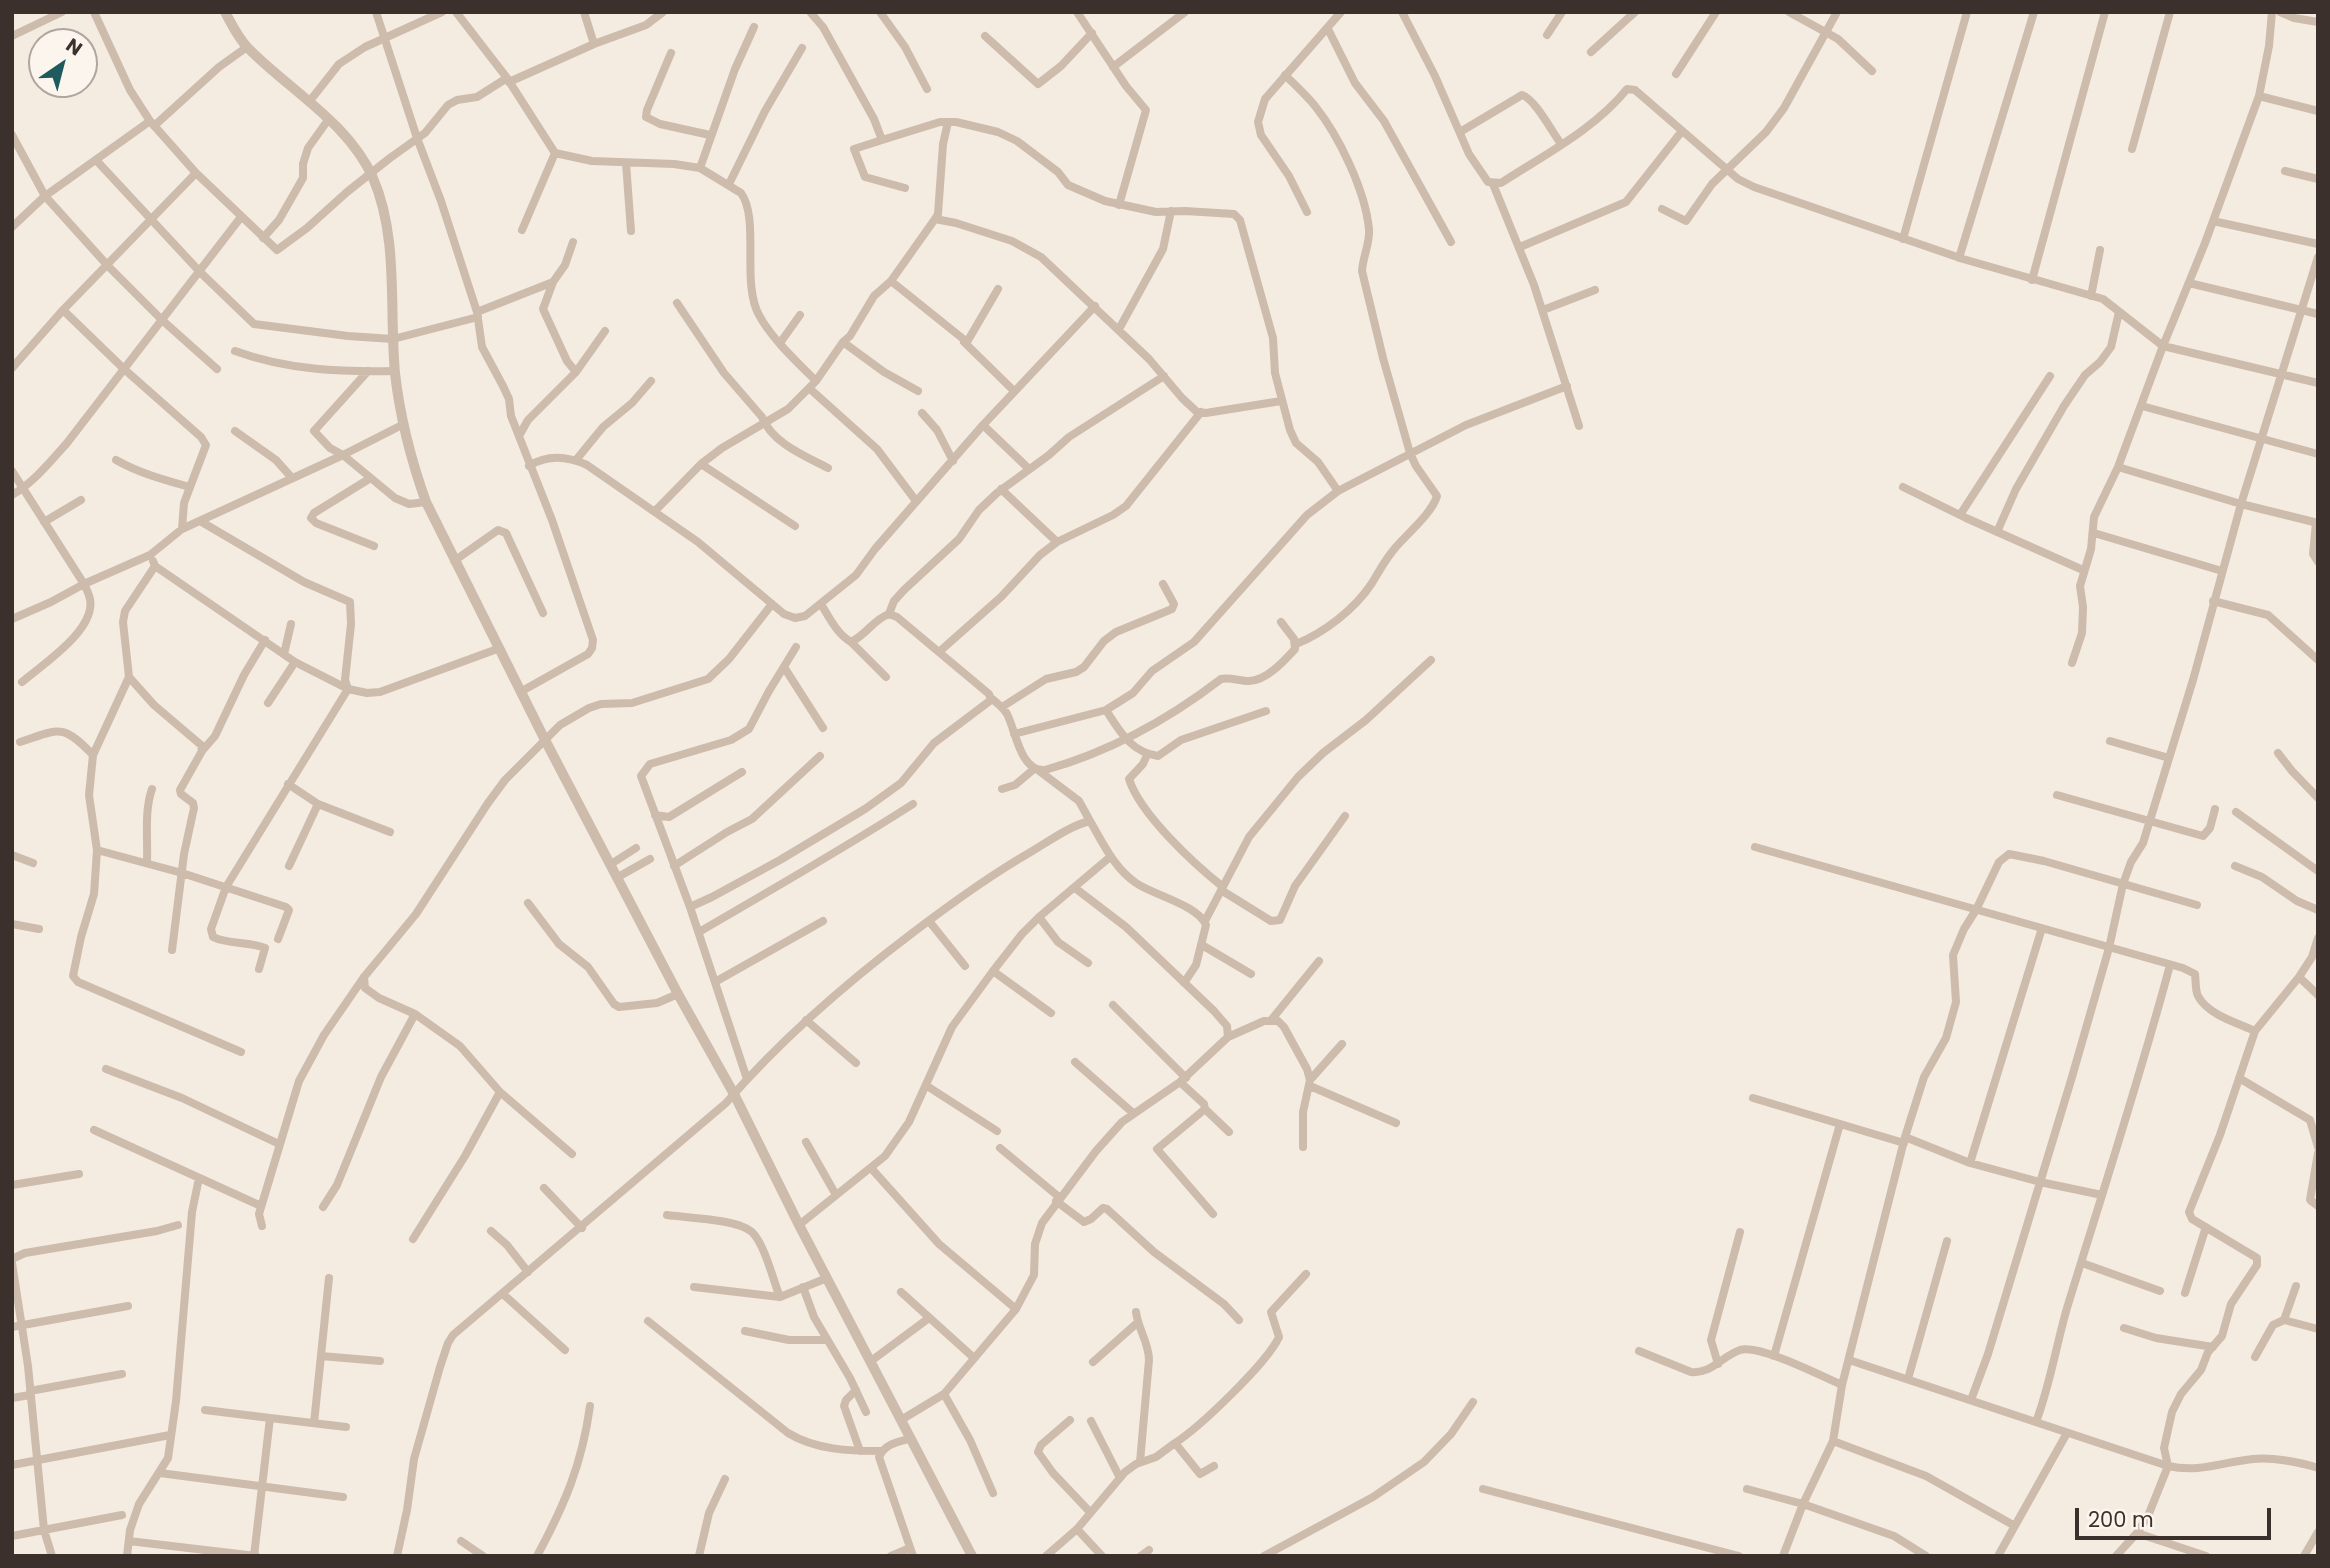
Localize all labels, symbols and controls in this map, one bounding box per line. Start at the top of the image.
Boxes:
north arrow [28,28,98,98]
text: N [61,32,88,62]
scale bar [2078,1494,2274,1538]
text: 200 m [2088,1505,2154,1534]

